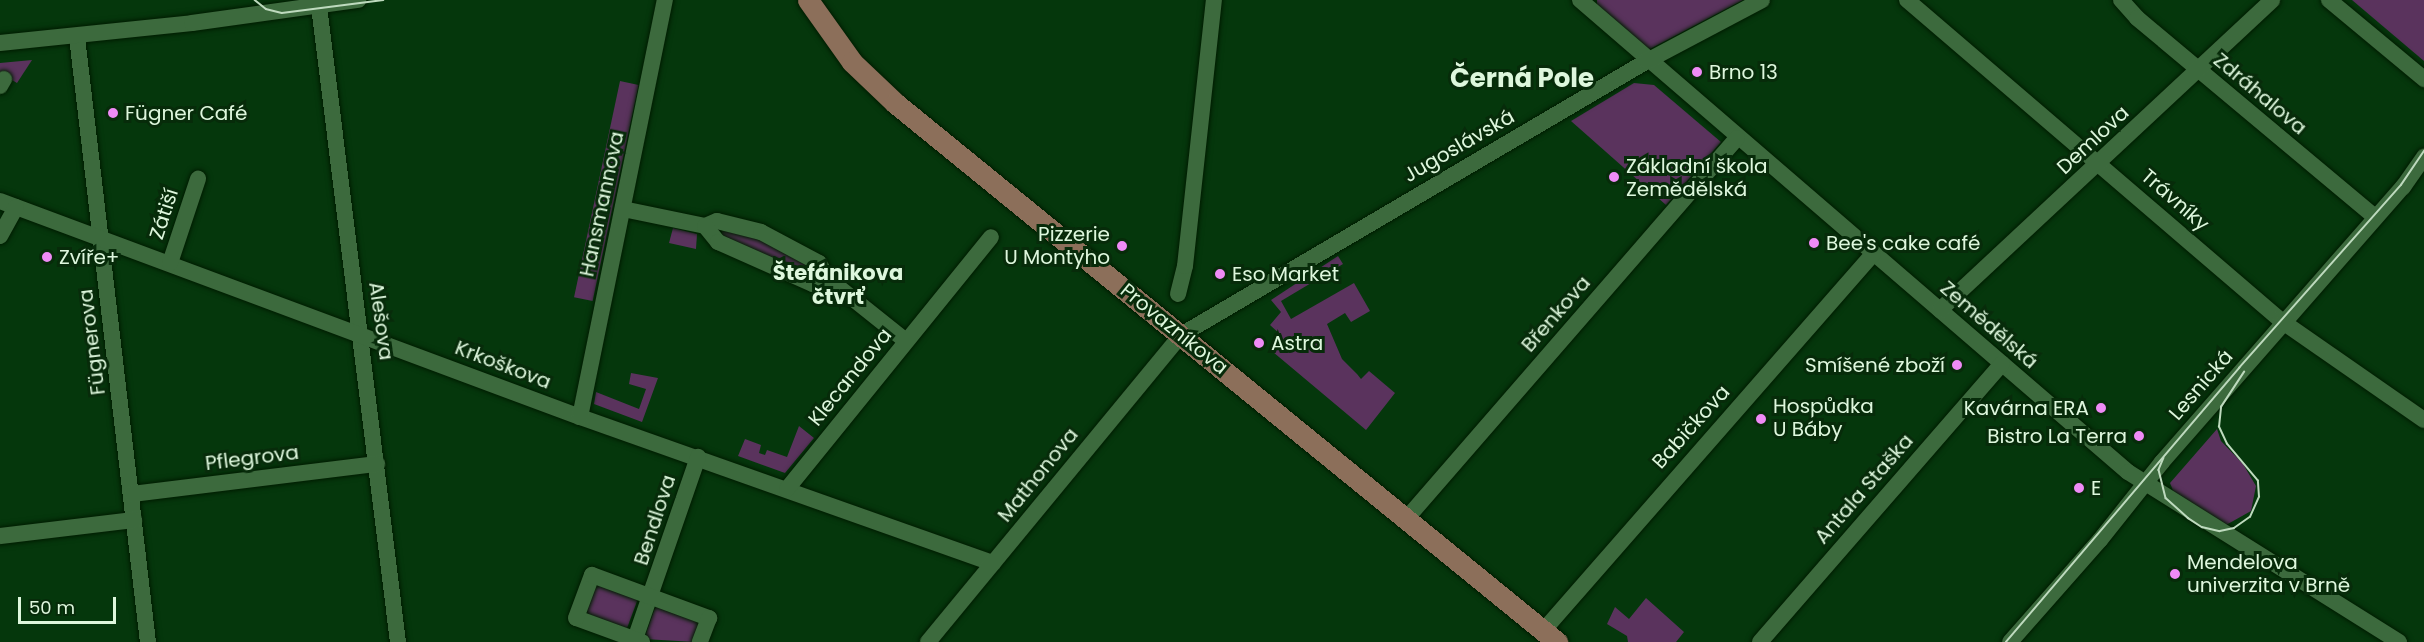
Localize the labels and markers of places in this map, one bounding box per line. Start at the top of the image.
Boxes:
place label: Brno 13 [1709,60,1778,84]
marker: Brno 13 [1690,65,1704,79]
place label: Fügner Café [125,101,247,125]
marker: Fügner Café [106,106,120,120]
place label: Základní škola Zemědělská [1626,154,1768,201]
marker: Základní škola Zemědělská [1607,170,1621,184]
place label: Pizzerie U Montyho [1004,222,1110,269]
place label: Bee's cake café [1826,231,1980,255]
marker: Bee's cake café [1807,236,1821,250]
marker: Pizzerie U Montyho [1115,239,1129,253]
place label: Zvíře+ [59,245,119,269]
marker: Zvíře+ [40,250,54,264]
place label: Eso Market [1232,262,1339,286]
marker: Eso Market [1213,267,1227,281]
place label: Astra [1271,331,1323,355]
marker: Astra [1252,336,1266,350]
place label: Smíšené zboží [1805,353,1945,377]
marker: Smíšené zboží [1950,358,1964,372]
place label: Hospůdka U Báby [1773,395,1874,442]
place label: Kavárna ERA [1964,396,2089,420]
marker: Kavárna ERA [2094,401,2108,415]
marker: Hospůdka U Báby [1754,412,1768,426]
place label: Bistro La Terra [1987,424,2127,448]
marker: Bistro La Terra [2132,429,2146,443]
place label: E [2091,476,2101,500]
marker: E [2072,481,2086,495]
place label: Mendelova univerzita v Brně [2187,550,2350,597]
marker: Mendelova univerzita v Brně [2168,567,2182,581]

